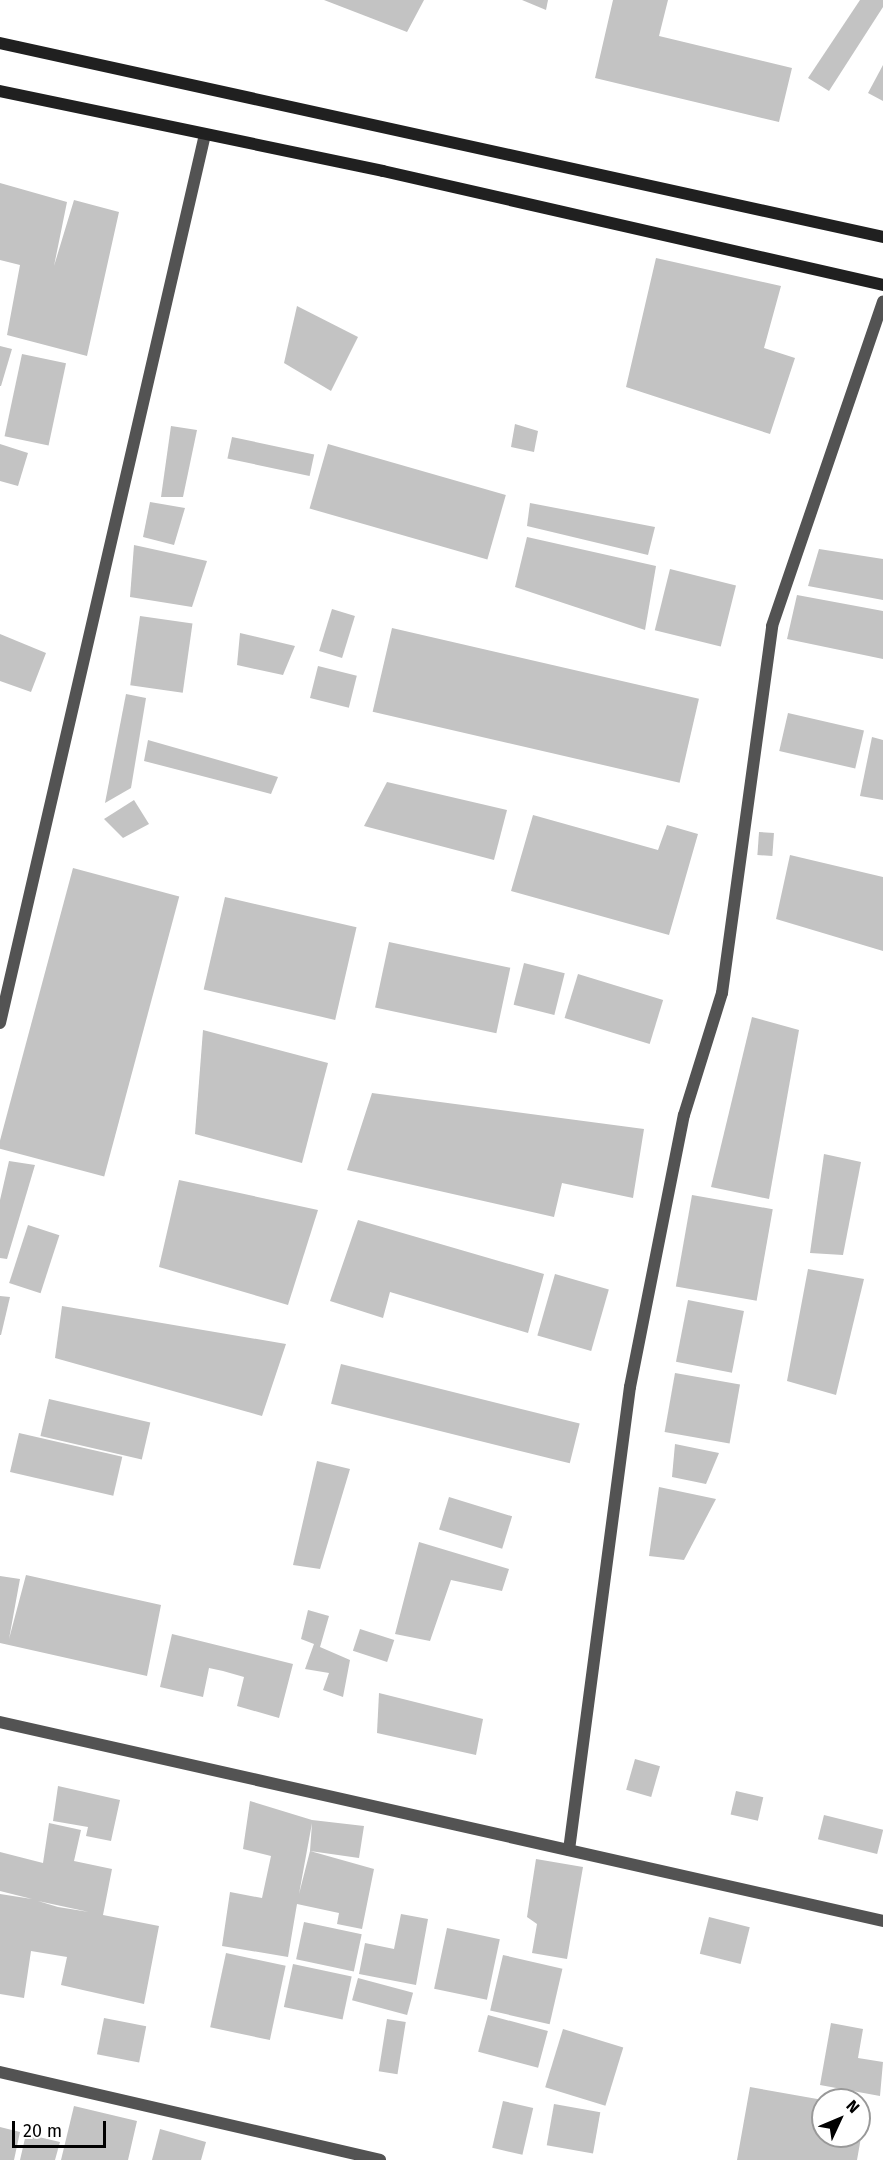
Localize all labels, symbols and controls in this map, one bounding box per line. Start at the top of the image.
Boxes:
north arrow [811,2088,871,2148]
text: N [842,2096,863,2117]
scale bar [15,2109,110,2147]
text: 20 m [23,2120,62,2142]

